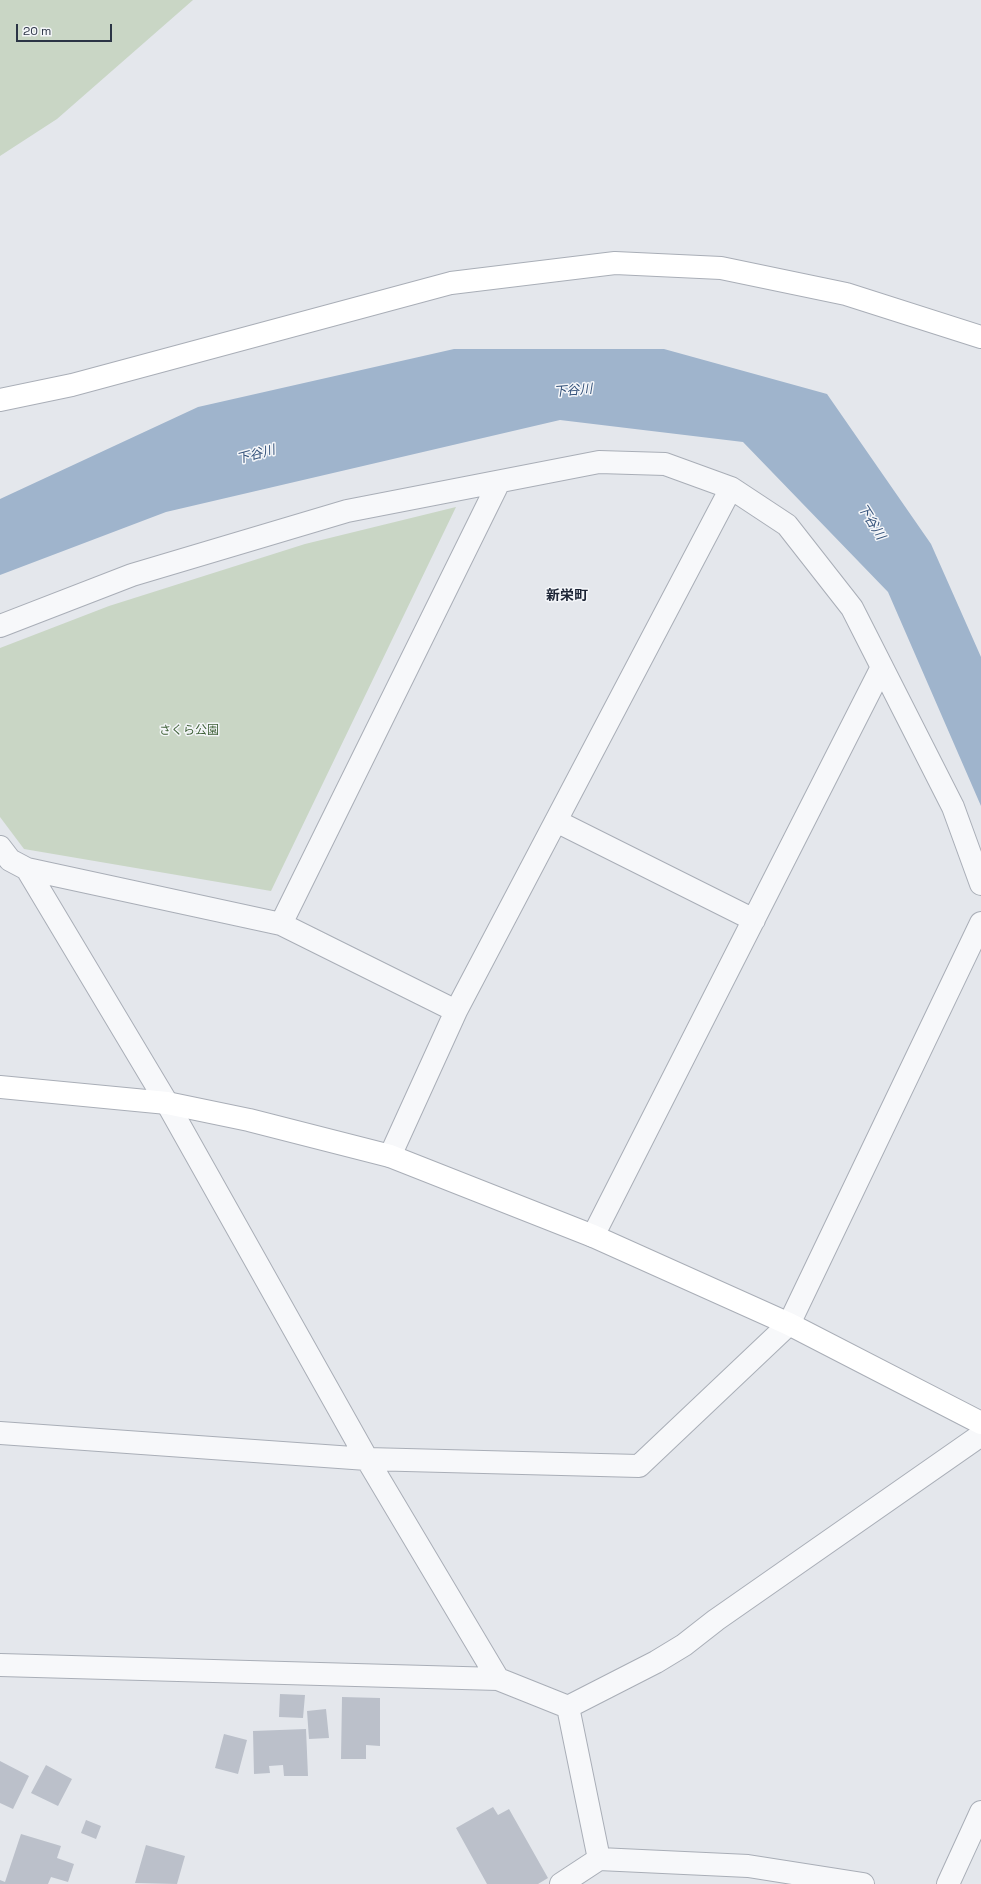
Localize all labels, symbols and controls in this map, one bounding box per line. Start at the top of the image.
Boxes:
scale bar [18,16,114,42]
text: 20 m [23,23,51,39]
water label: 下谷川 [553,382,593,400]
water label: 下谷川 [235,442,277,468]
water label: 下谷川 [854,501,888,543]
district label: 新栄町 [546,588,588,604]
park label: さくら公園 [159,724,219,738]

